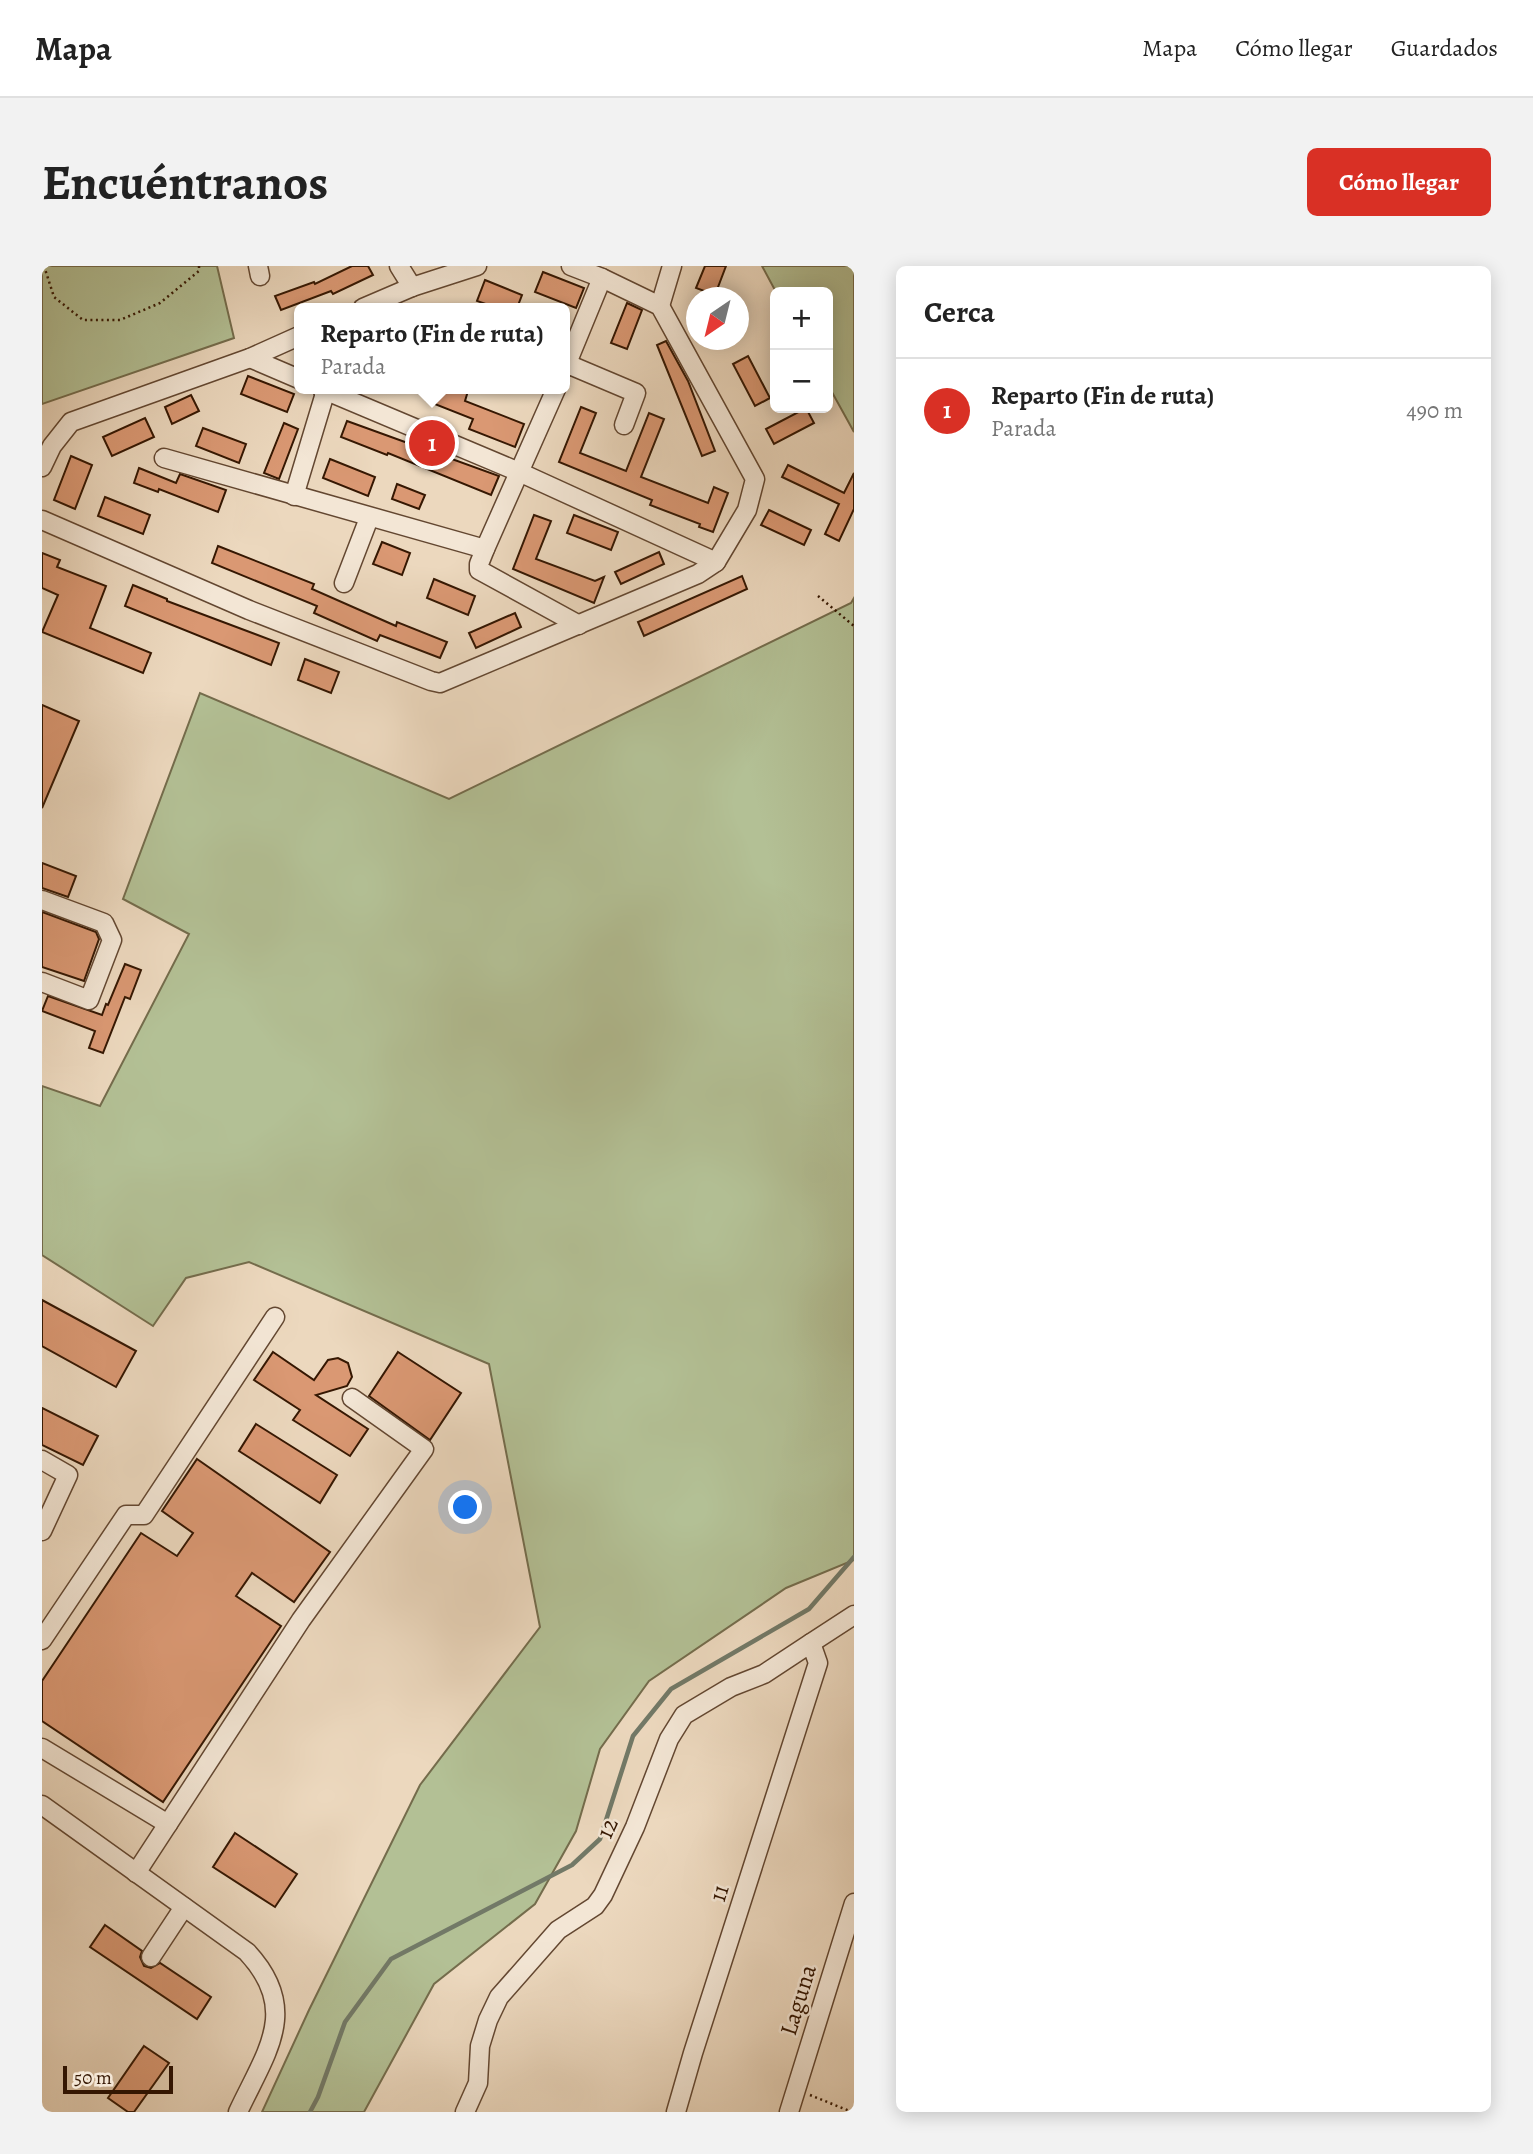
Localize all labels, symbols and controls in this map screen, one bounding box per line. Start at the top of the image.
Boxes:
text: Mapa [35,26,112,71]
text: Mapa [1142,32,1197,64]
text: Cómo llegar [1235,32,1353,64]
text: Guardados [1391,32,1498,64]
button: Cómo llegar [1307,148,1491,216]
text: Encuéntranos [42,149,328,216]
north arrow [686,287,749,350]
map controls [770,287,833,413]
button: + [770,287,833,350]
text: Cerca [924,292,995,332]
popup [294,303,570,394]
text: Reparto (Fin de ruta) [320,316,544,351]
button: − [770,350,833,413]
text: Parada [320,351,386,382]
text: Reparto (Fin de ruta) [991,378,1214,413]
text: 1 [943,395,951,426]
text: 490 m [1406,395,1463,426]
text: Parada [991,413,1056,444]
pin: 1 [409,417,455,469]
your location [448,1490,482,1524]
street label: 12 [588,1813,626,1843]
street label: 11 [701,1880,737,1906]
street label: Laguna [772,1960,824,2039]
scale bar [63,2063,173,2095]
text: 50 m [74,2065,112,2091]

